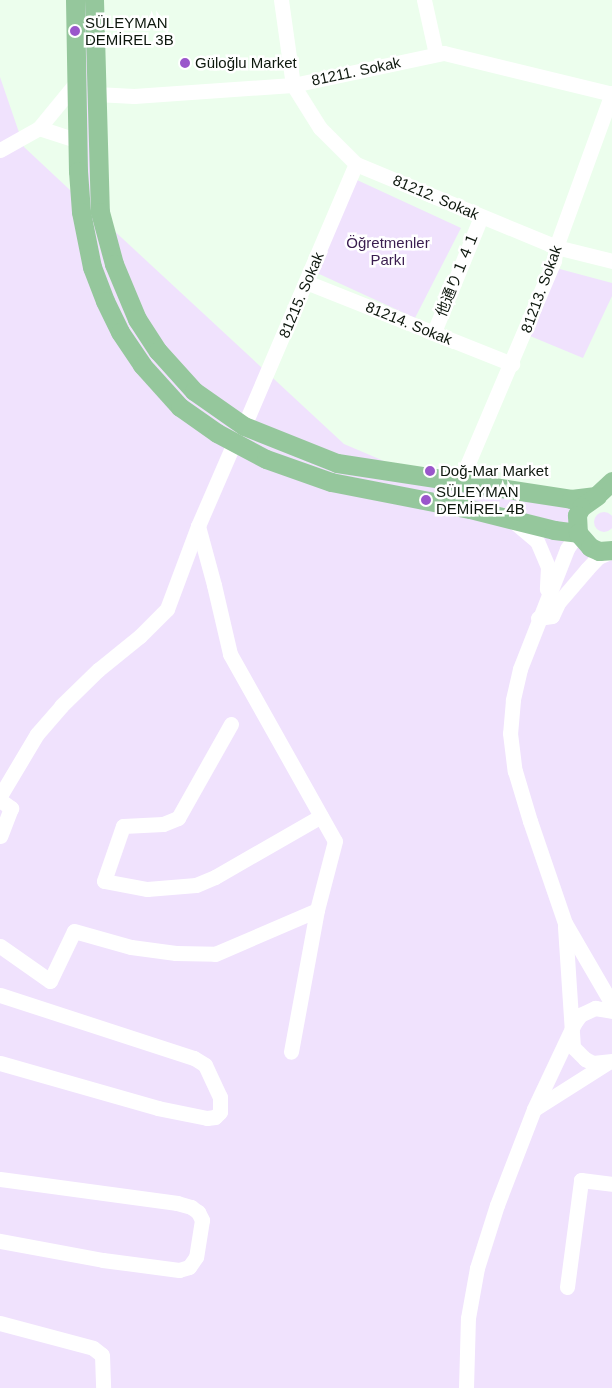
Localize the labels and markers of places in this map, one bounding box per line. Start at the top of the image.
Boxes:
place label: SÜLEYMAN DEMİREL 3B [85,13,174,48]
marker: SÜLEYMAN DEMİREL 3B [69,25,81,37]
place label: Güloğlu Market [195,54,297,72]
marker: Güloğlu Market [179,57,191,69]
place label: Doğ-Mar Market [440,462,548,480]
marker: Doğ-Mar Market [424,465,436,477]
place label: SÜLEYMAN DEMİREL 4B [436,482,525,517]
marker: SÜLEYMAN DEMİREL 4B [420,494,432,506]

